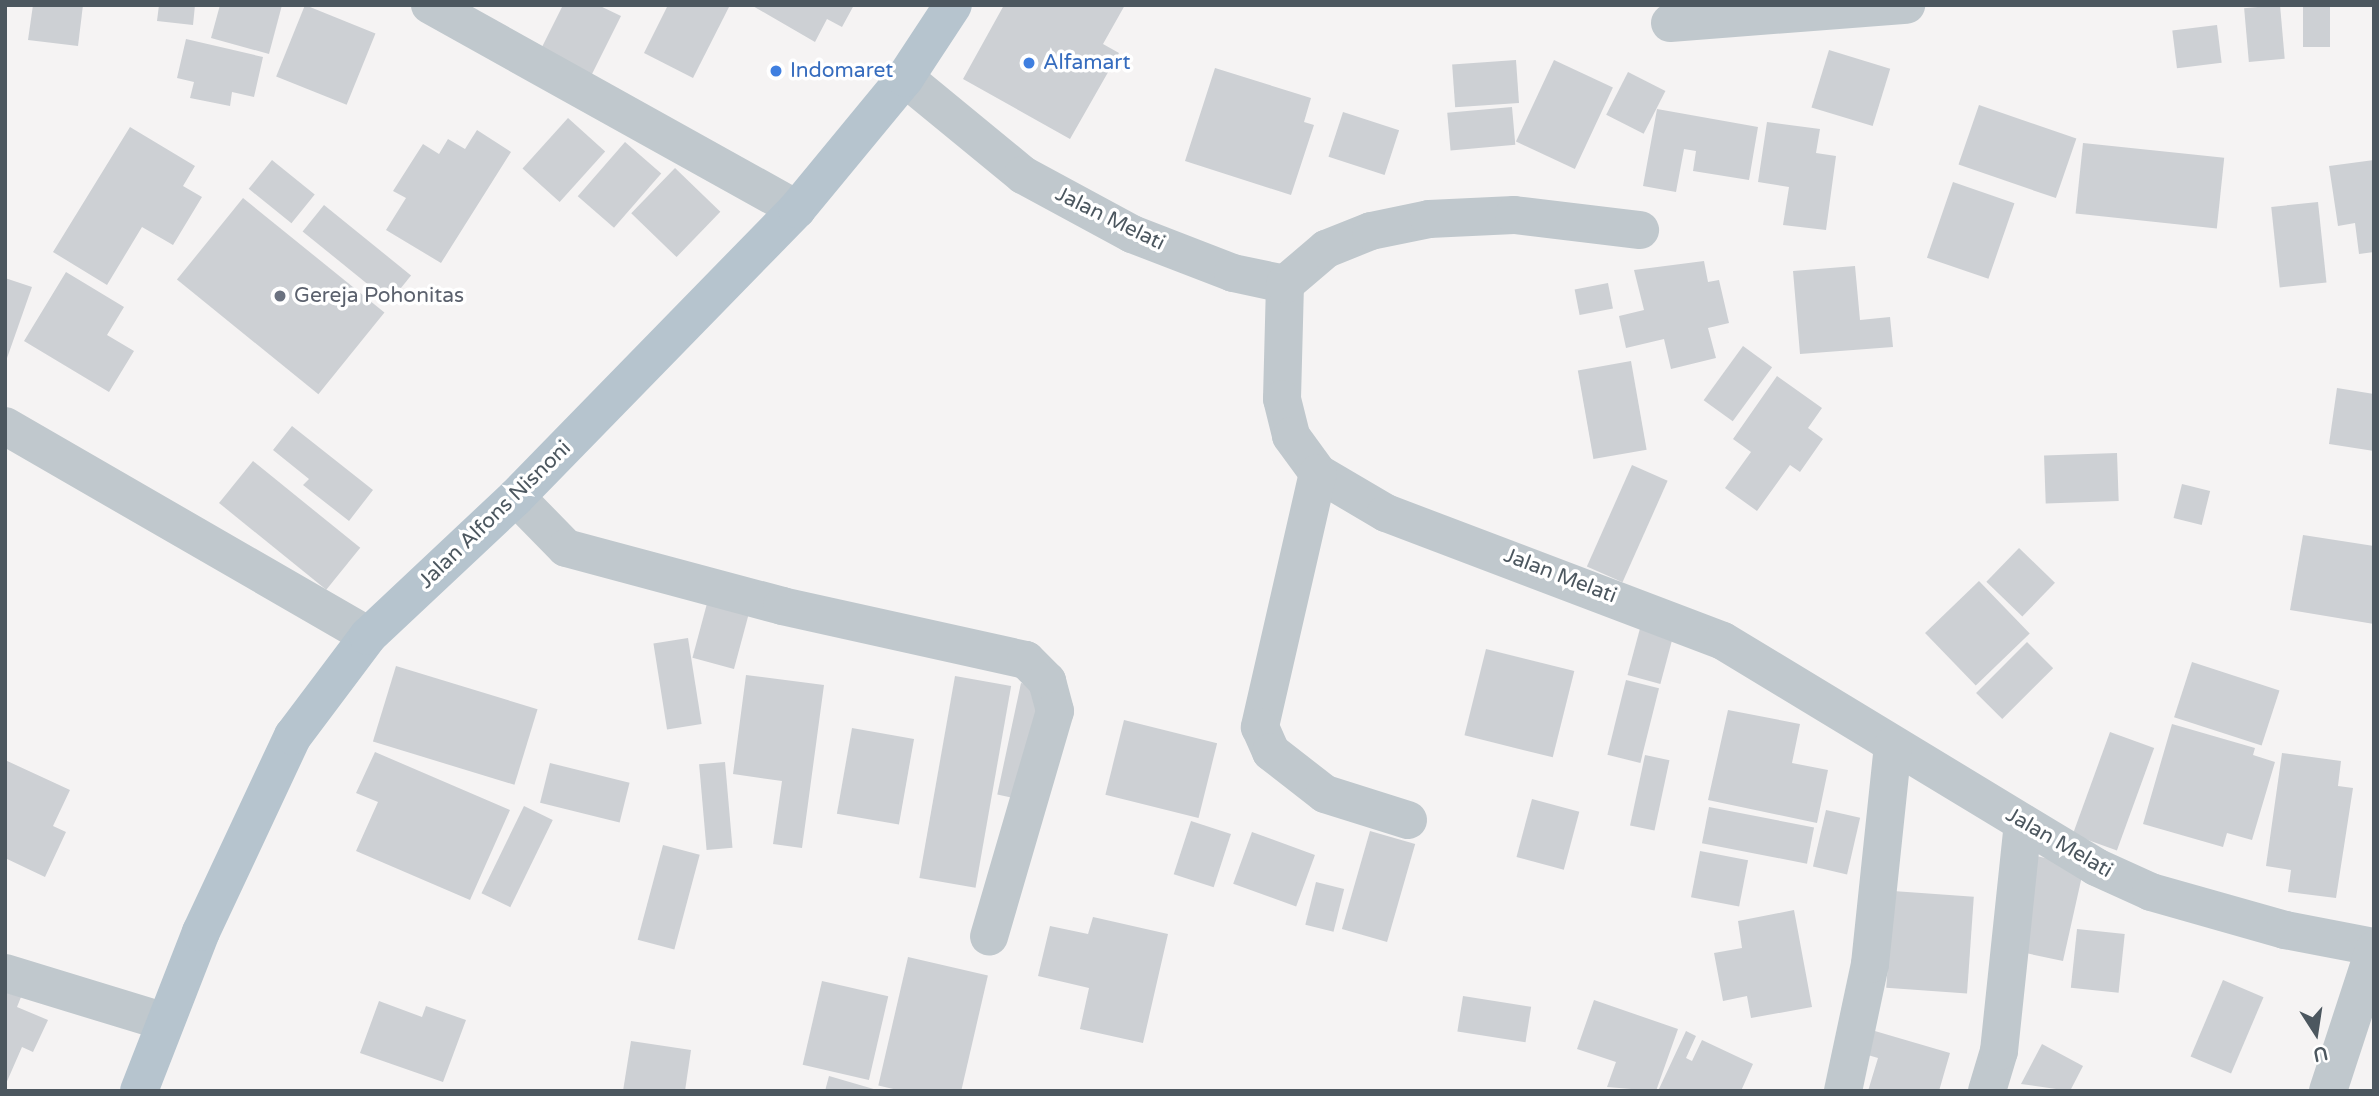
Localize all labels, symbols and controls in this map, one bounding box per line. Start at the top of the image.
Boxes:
place label: Alfamart [1043,50,1130,76]
marker: Alfamart [1021,55,1037,71]
place label: Indomaret [790,58,893,84]
marker: Indomaret [768,63,784,79]
street label: Jalan Melati [1051,182,1169,256]
place label: Gereja Pohonitas [294,283,464,309]
marker: Gereja Pohonitas [272,288,288,304]
street label: Jalan Alfons Nisnoni [414,436,576,594]
street label: Jalan Melati [1500,543,1620,609]
street label: Jalan Melati [2001,802,2117,884]
north arrow [2281,998,2351,1068]
text: U [2311,1041,2330,1066]

